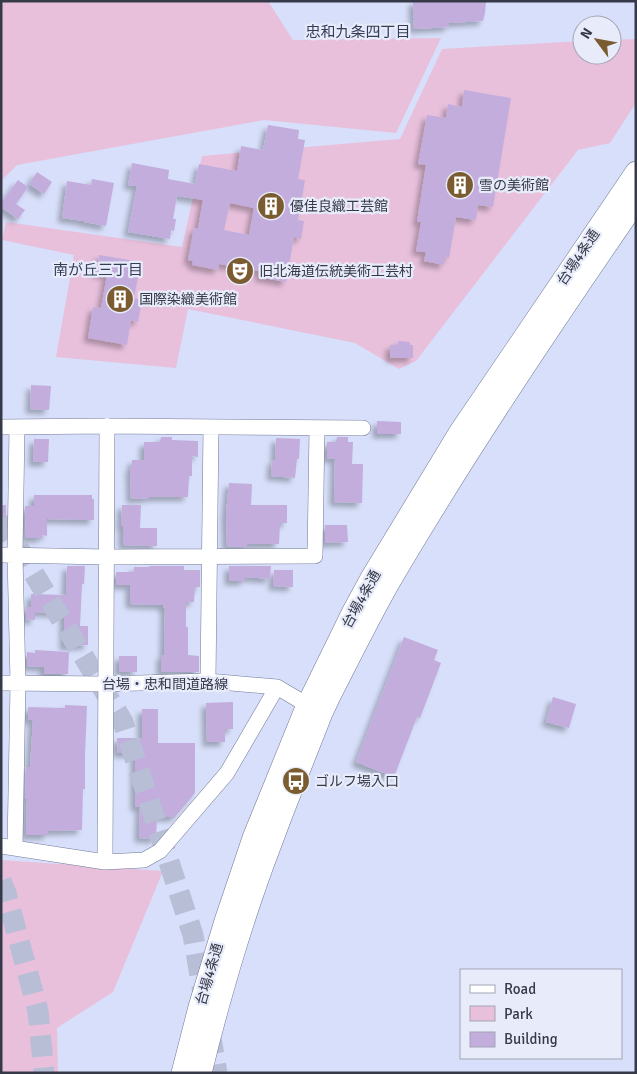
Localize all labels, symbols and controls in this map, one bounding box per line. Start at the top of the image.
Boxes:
north arrow [572,15,622,65]
district label: 忠和九条四丁目 [305,23,411,41]
text: N [577,25,596,42]
building icon: 雪の美術館 [445,170,475,200]
place label: 雪の美術館 [479,177,549,194]
building icon: 優佳良織工芸館 [256,191,286,221]
place label: 優佳良織工芸館 [290,198,388,215]
street label: 台場4条通 [554,226,603,288]
theatre icon: 旧北海道伝統美術工芸村 [225,256,255,286]
district label: 南が丘三丁目 [53,261,143,279]
place label: 旧北海道伝統美術工芸村 [259,263,413,280]
building icon: 国際染織美術館 [105,284,135,314]
place label: 国際染織美術館 [139,291,237,308]
street label: 台場4条通 [339,567,384,631]
street label: 台場・忠和間道路線 [102,676,228,693]
bus stop icon: ゴルフ場入口 [281,766,311,796]
place label: ゴルフ場入口 [315,773,399,790]
street label: 台場4条通 [193,941,226,1007]
legend [460,969,622,1059]
text: Road [504,980,536,998]
text: Park [504,1005,533,1023]
text: Building [504,1030,558,1048]

